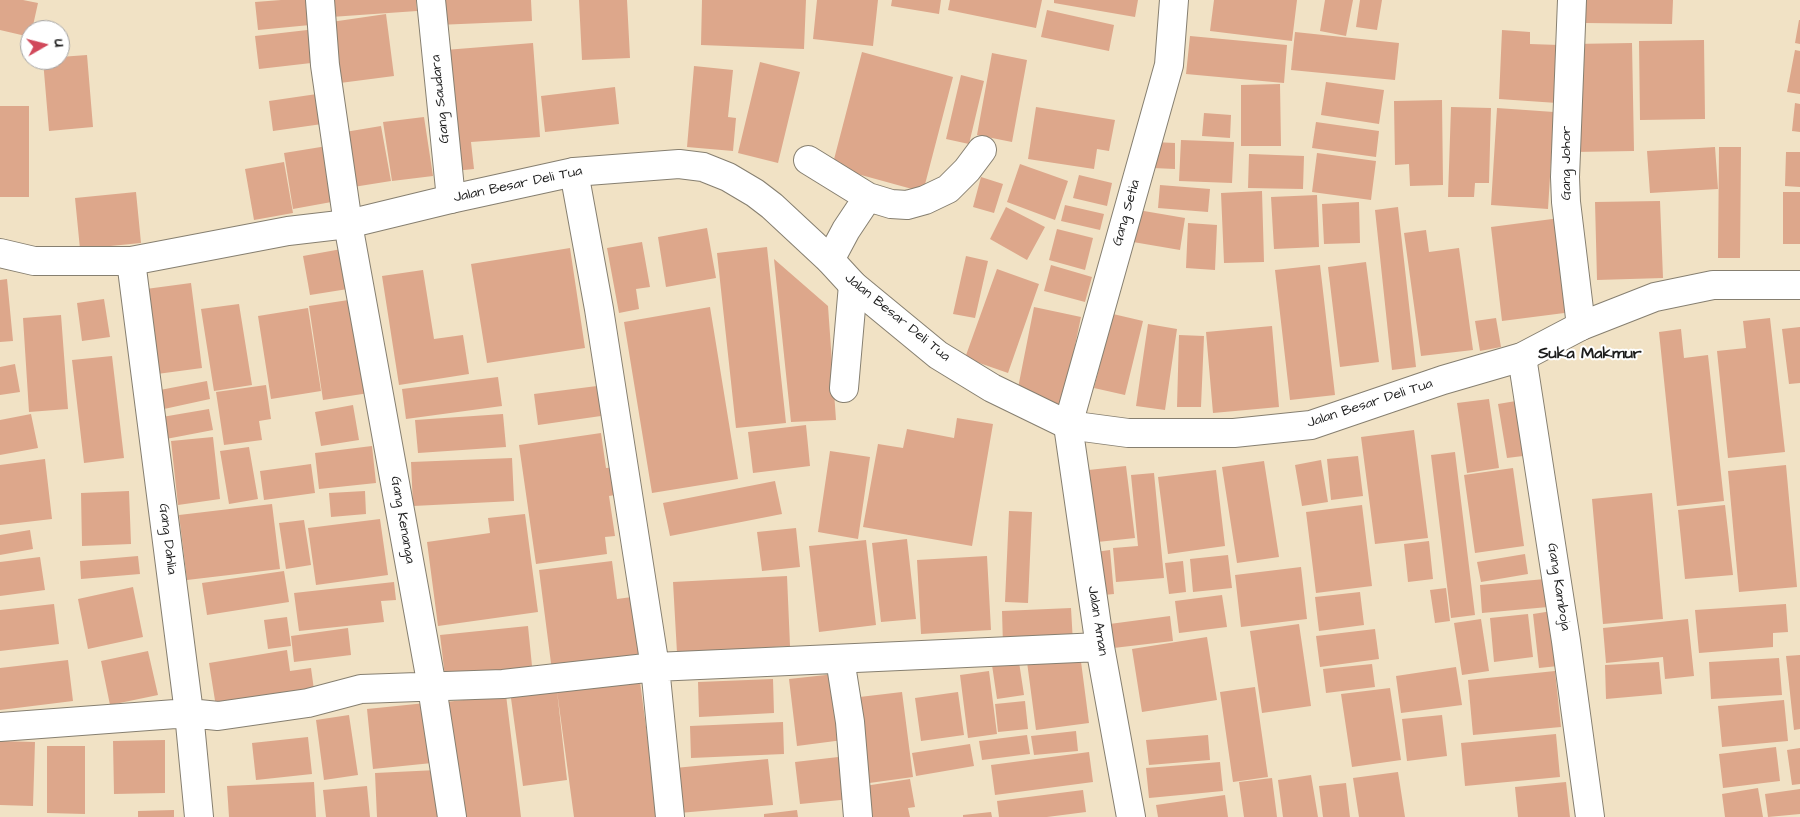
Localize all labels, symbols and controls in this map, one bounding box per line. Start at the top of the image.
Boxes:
north arrow [20,20,70,70]
text: U [48,38,69,48]
street label: Gang Saudara [428,54,454,144]
street label: Gang Johor [1559,126,1575,200]
street label: Jalan Besar Deli Tua [452,163,584,207]
street label: Gang Setia [1110,178,1144,248]
street label: Jalan Besar Deli Tua [841,270,953,366]
district label: Suka Makmur [1538,345,1642,365]
street label: Jalan Besar Deli Tua [1305,376,1435,432]
street label: Gang Kenanga [386,475,418,565]
street label: Gang Dahlia [154,503,180,575]
street label: Gang Kamboja [1543,542,1573,632]
street label: Jalan Aman [1083,585,1111,657]

